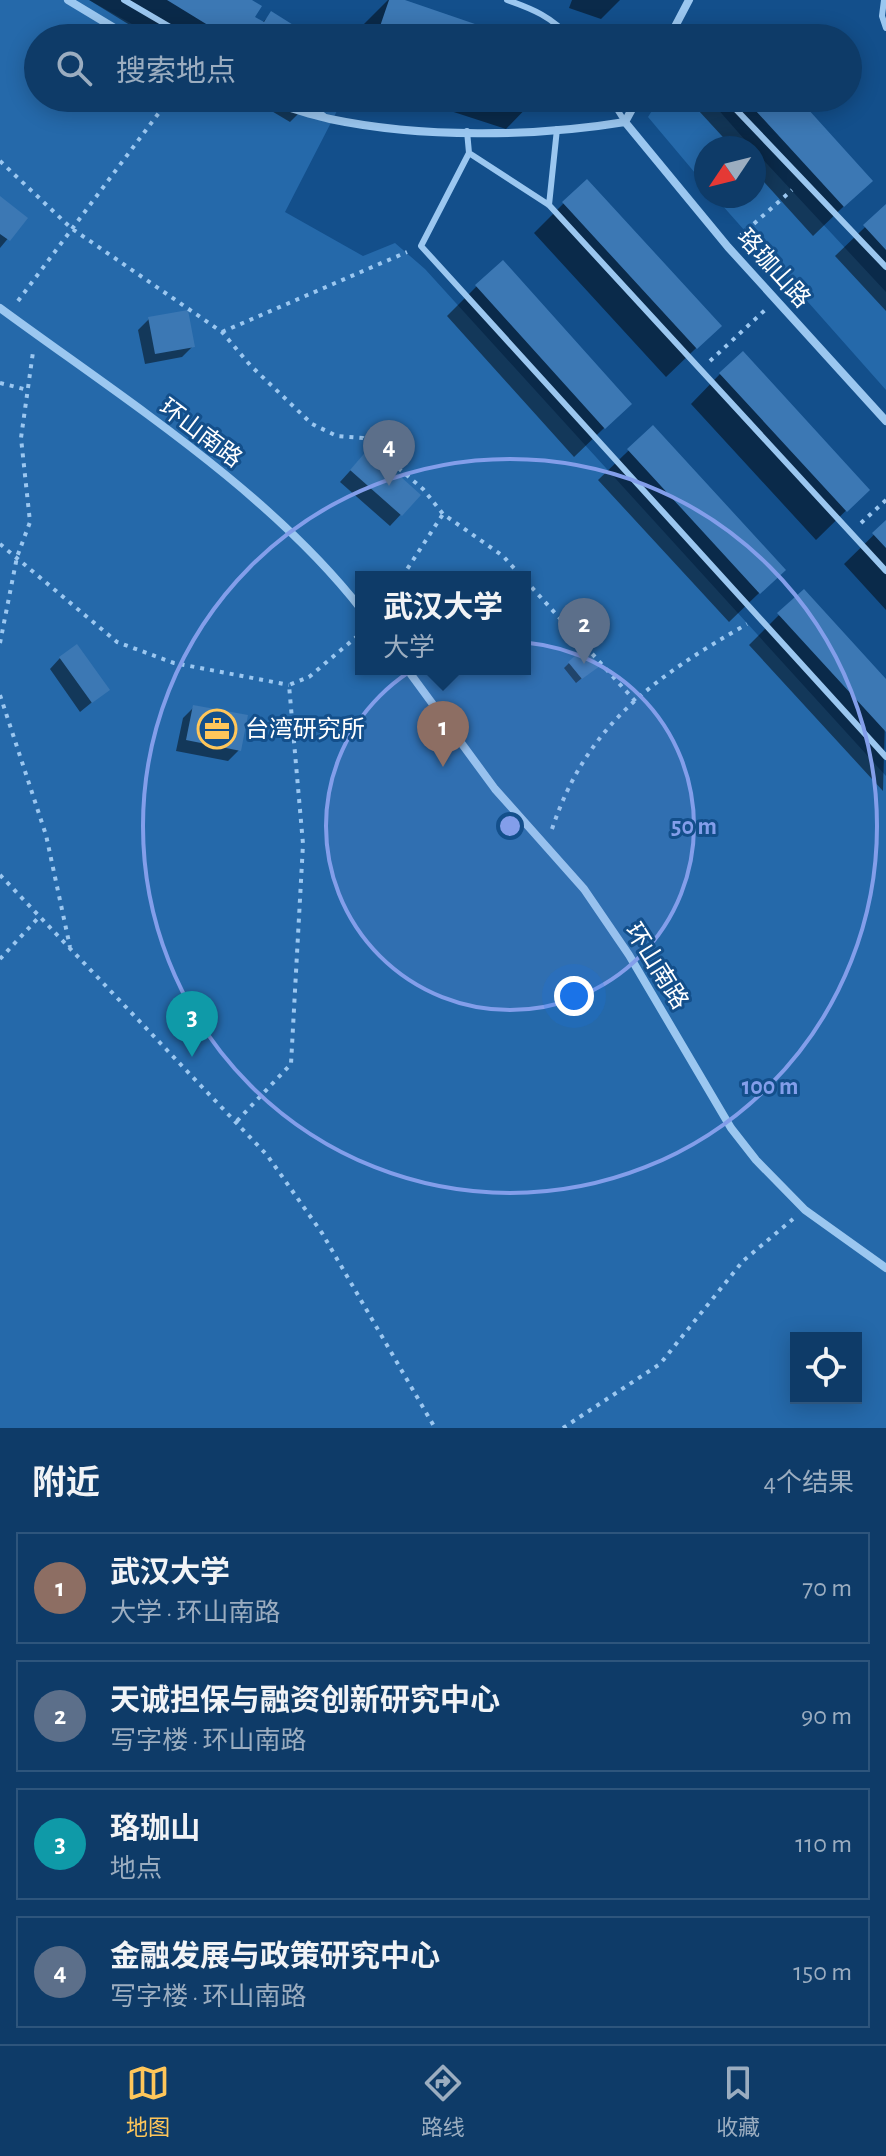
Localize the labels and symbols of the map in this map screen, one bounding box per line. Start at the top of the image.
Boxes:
north arrow [694,136,766,208]
street label: 珞珈山路 [732,224,816,312]
street label: 环山南路 [155,394,247,472]
pin: 4 [363,420,415,486]
pin: 2 [558,598,610,664]
pin: 1 [417,701,469,767]
office icon: 台湾研究所 [196,708,238,750]
place label: 台湾研究所 [245,716,365,742]
centre of rings [496,812,524,840]
text: 50 m [671,815,717,839]
street label: 环山南路 [621,918,693,1014]
your location [554,976,594,1016]
pin: 3 [166,991,218,1057]
text: 100 m [742,1075,798,1099]

